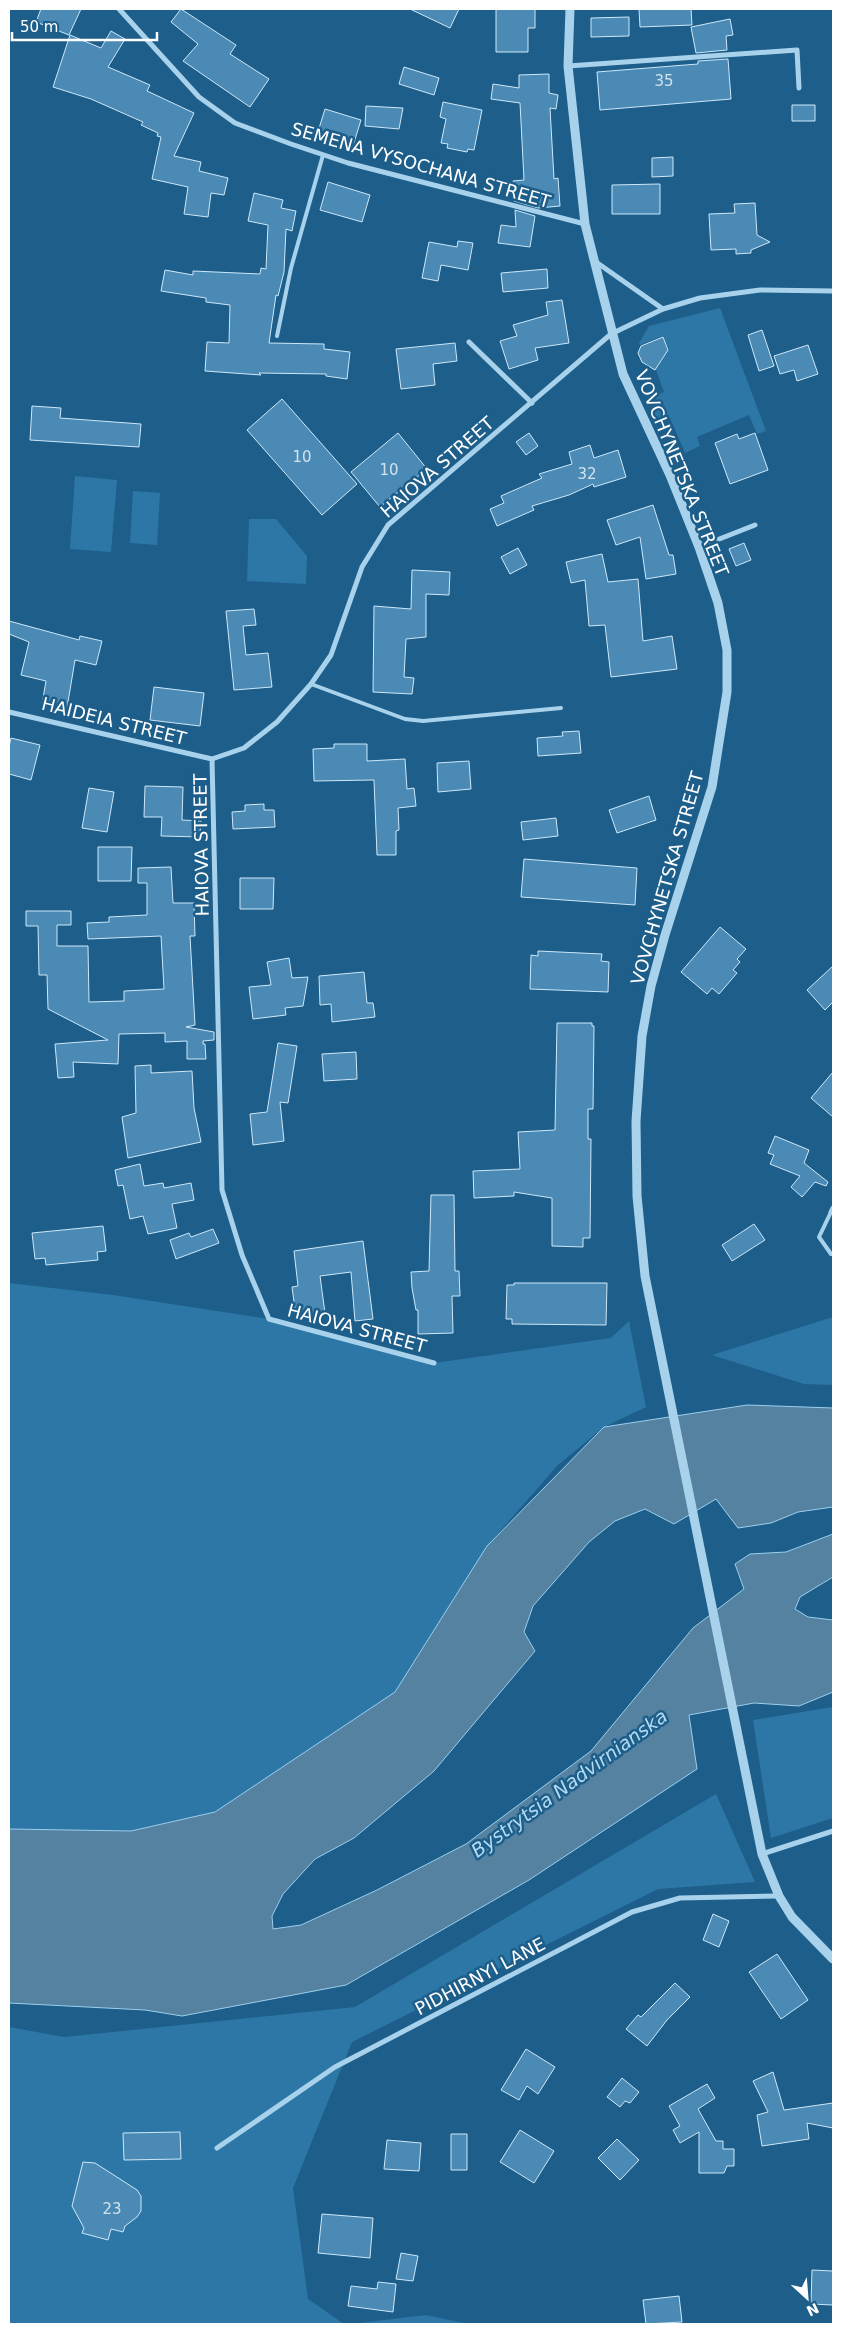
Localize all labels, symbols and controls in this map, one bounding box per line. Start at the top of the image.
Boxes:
scale bar [12,10,158,42]
text: 50 m [20,18,58,36]
house number: 35 [654,72,674,90]
street label: SEMENA VYSOCHANA STREET [289,118,554,212]
street label: VOVCHYNETSKA STREET [631,367,733,580]
street label: HAIOVA STREET [376,412,499,522]
house number: 10 [292,448,312,466]
house number: 10 [379,461,399,479]
house number: 32 [577,465,597,483]
street label: HAIDEIA STREET [39,693,190,749]
street label: VOVCHYNETSKA STREET [626,768,708,987]
street label: HAIOVA STREET [189,772,213,917]
street label: HAIOVA STREET [285,1299,430,1357]
water label: Bystrytsia Nadvirnianska [467,1705,671,1861]
street label: PIDHIRNYI LANE [411,1933,549,2019]
house number: 23 [102,2200,122,2218]
north arrow [782,2273,832,2323]
text: N [804,2300,821,2319]

